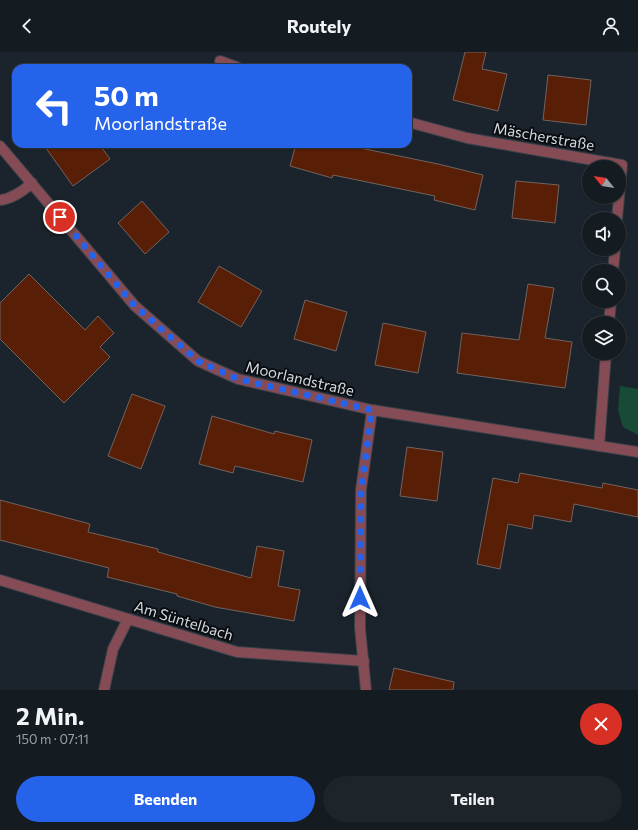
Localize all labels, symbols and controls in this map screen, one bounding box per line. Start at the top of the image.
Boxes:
icon: back [16,15,38,37]
text: Routely [287,15,351,37]
icon: person [600,15,622,37]
text: 50 m [94,78,159,112]
icon: left [28,80,80,132]
text: Moorlandstraße [94,112,227,134]
street label: Mäscherstraße [492,118,596,154]
north arrow [582,160,626,204]
map controls [582,160,626,360]
pin [43,200,77,234]
icon: arrive [49,206,71,228]
button: sound [582,212,626,256]
button: search [582,264,626,308]
button: layers [582,316,626,360]
street label: Moorlandstraße [244,357,356,399]
position arrow [339,577,381,619]
street label: Am Süntelbach [132,596,236,644]
text: 2 Min. [16,701,84,730]
button: close [580,703,622,745]
text: 150 m · 07:11 [16,731,89,747]
button: Beenden [16,776,315,822]
button: Teilen [323,776,622,822]

